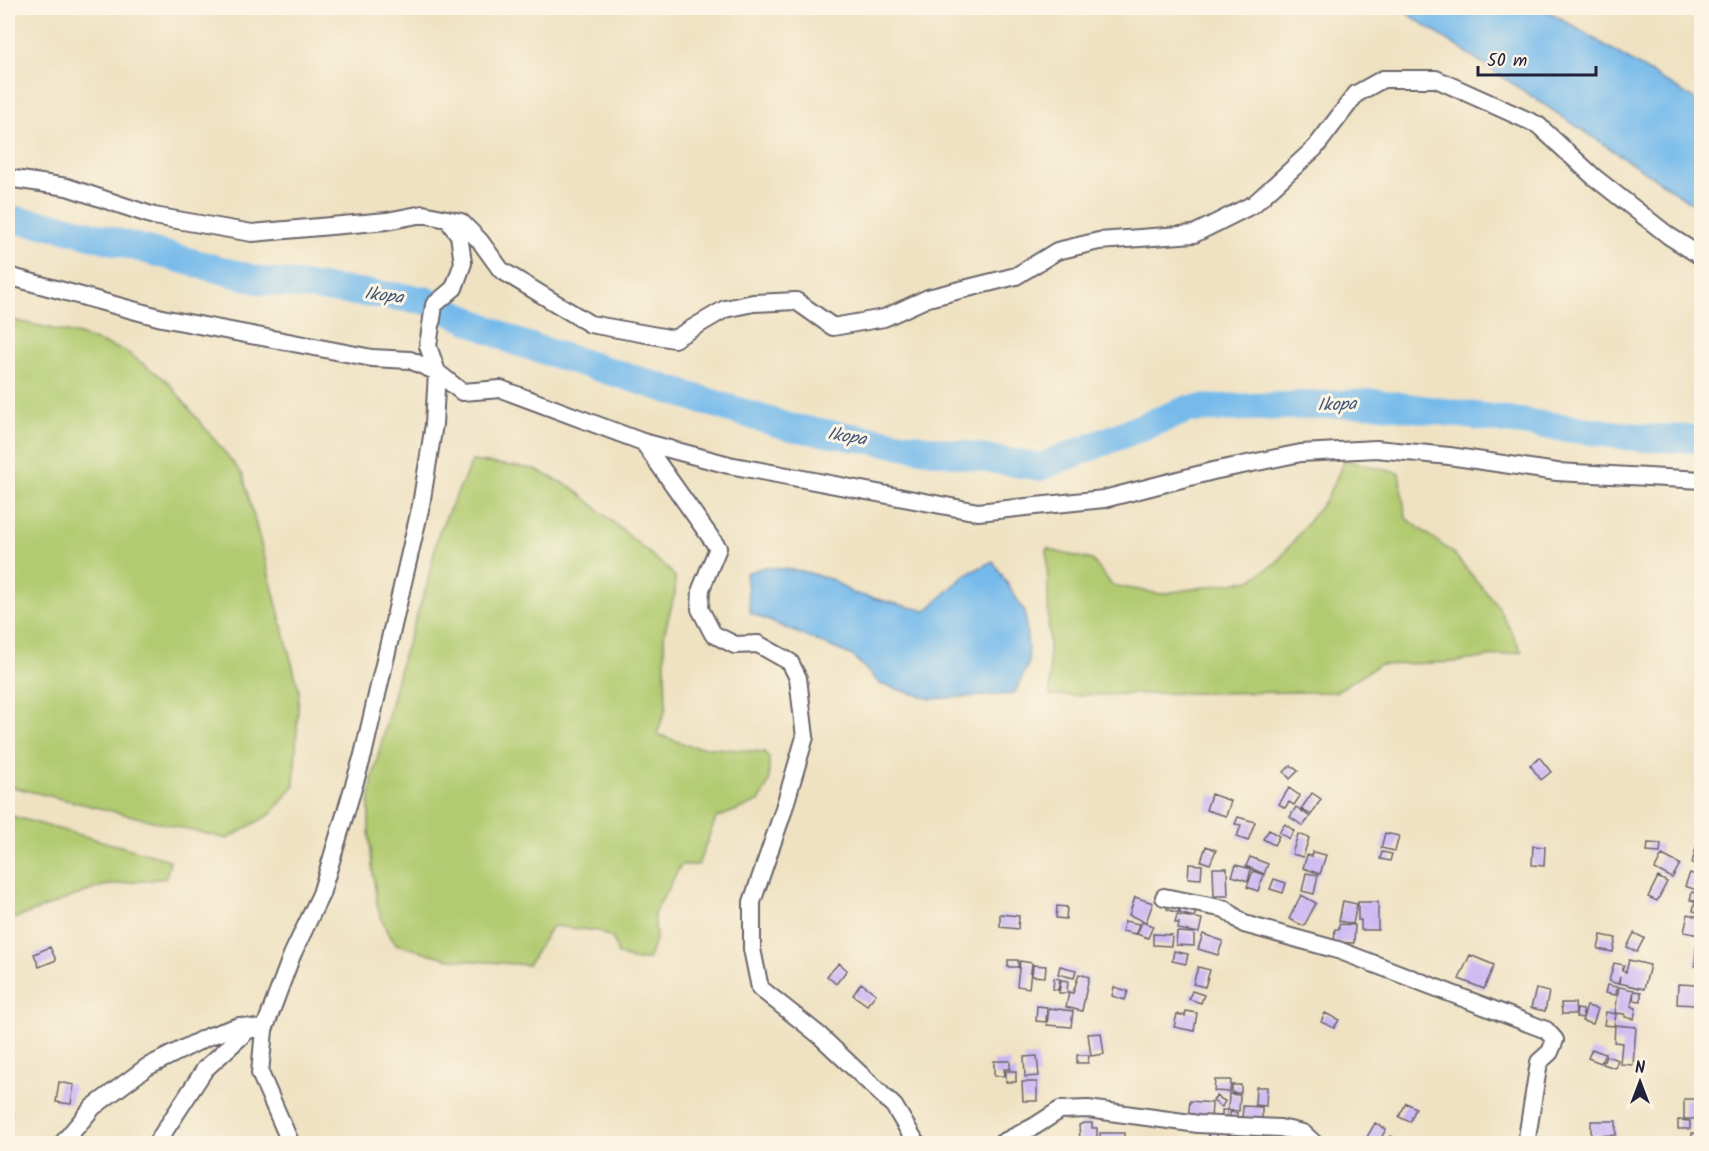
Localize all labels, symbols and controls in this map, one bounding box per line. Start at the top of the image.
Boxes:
scale bar [1478,39,1596,77]
text: 50 m [1487,47,1527,76]
water label: Ikopa [363,280,407,313]
water label: Ikopa [1317,390,1359,421]
water label: Ikopa [825,420,870,455]
north arrow [1610,1052,1670,1112]
text: N [1635,1056,1645,1081]

